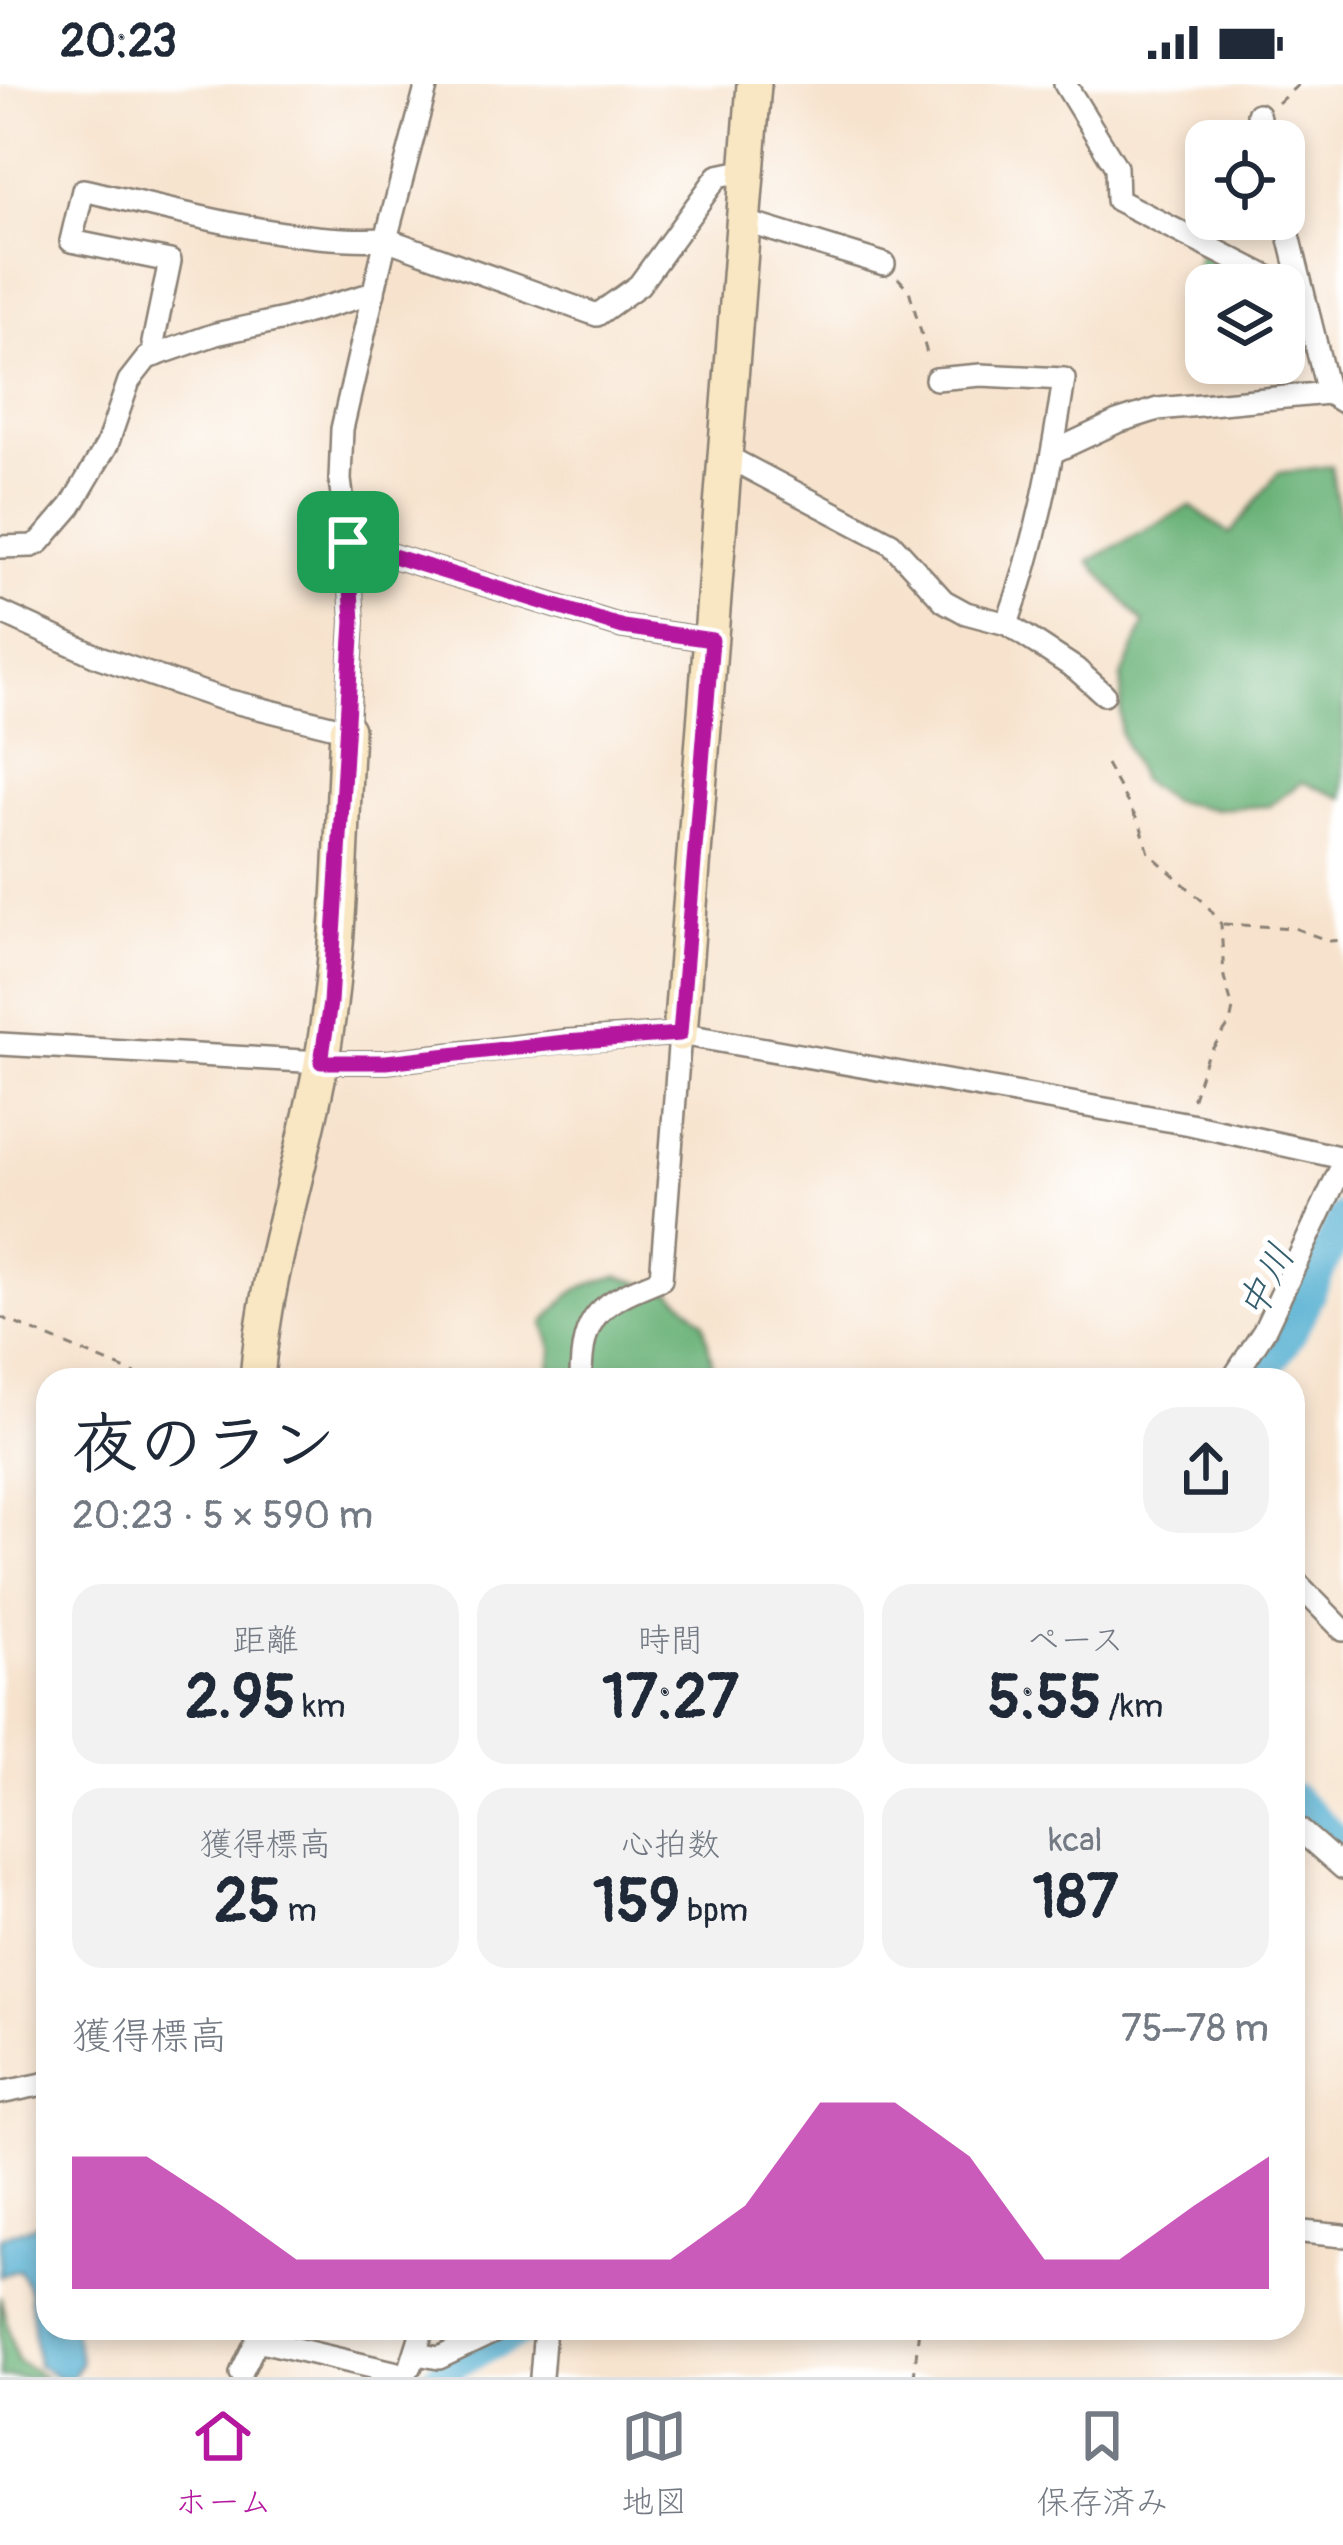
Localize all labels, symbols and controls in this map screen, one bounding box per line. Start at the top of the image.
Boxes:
text: 20:23 [60,14,177,70]
map controls [1185,120,1305,384]
button: locate [1185,120,1305,240]
button: layers [1185,264,1305,384]
pin [297,491,399,593]
icon: arrive [315,509,381,575]
water label: 中川 [1227,1236,1306,1328]
text: 夜のラン [72,1404,336,1487]
button: share [1143,1407,1269,1533]
text: 20:23 · 5 × 590 m [72,1491,373,1540]
text: 距離 [233,1620,299,1661]
text: 時間 [638,1620,704,1661]
text: ペース [1027,1620,1124,1661]
text: 2.95 [185,1661,295,1736]
text: 17:27 [602,1661,739,1736]
text: 5:55 [988,1661,1101,1736]
text: km [295,1686,346,1727]
text: /km [1101,1686,1163,1727]
text: kcal [1049,1820,1102,1861]
text: 獲得標高 [200,1824,332,1865]
text: 心拍数 [621,1824,720,1865]
text: 187 [1033,1861,1118,1936]
text: 25 [214,1865,280,1940]
text: 159 [593,1865,680,1940]
text: m [280,1890,317,1931]
text: bpm [680,1890,748,1931]
text: 75–78 m [1121,2004,1269,2053]
text: 獲得標高 [72,2012,228,2061]
tab: ホーム [175,2403,272,2523]
tab: 地図 [621,2403,687,2523]
tab: 保存済み [1036,2403,1168,2523]

